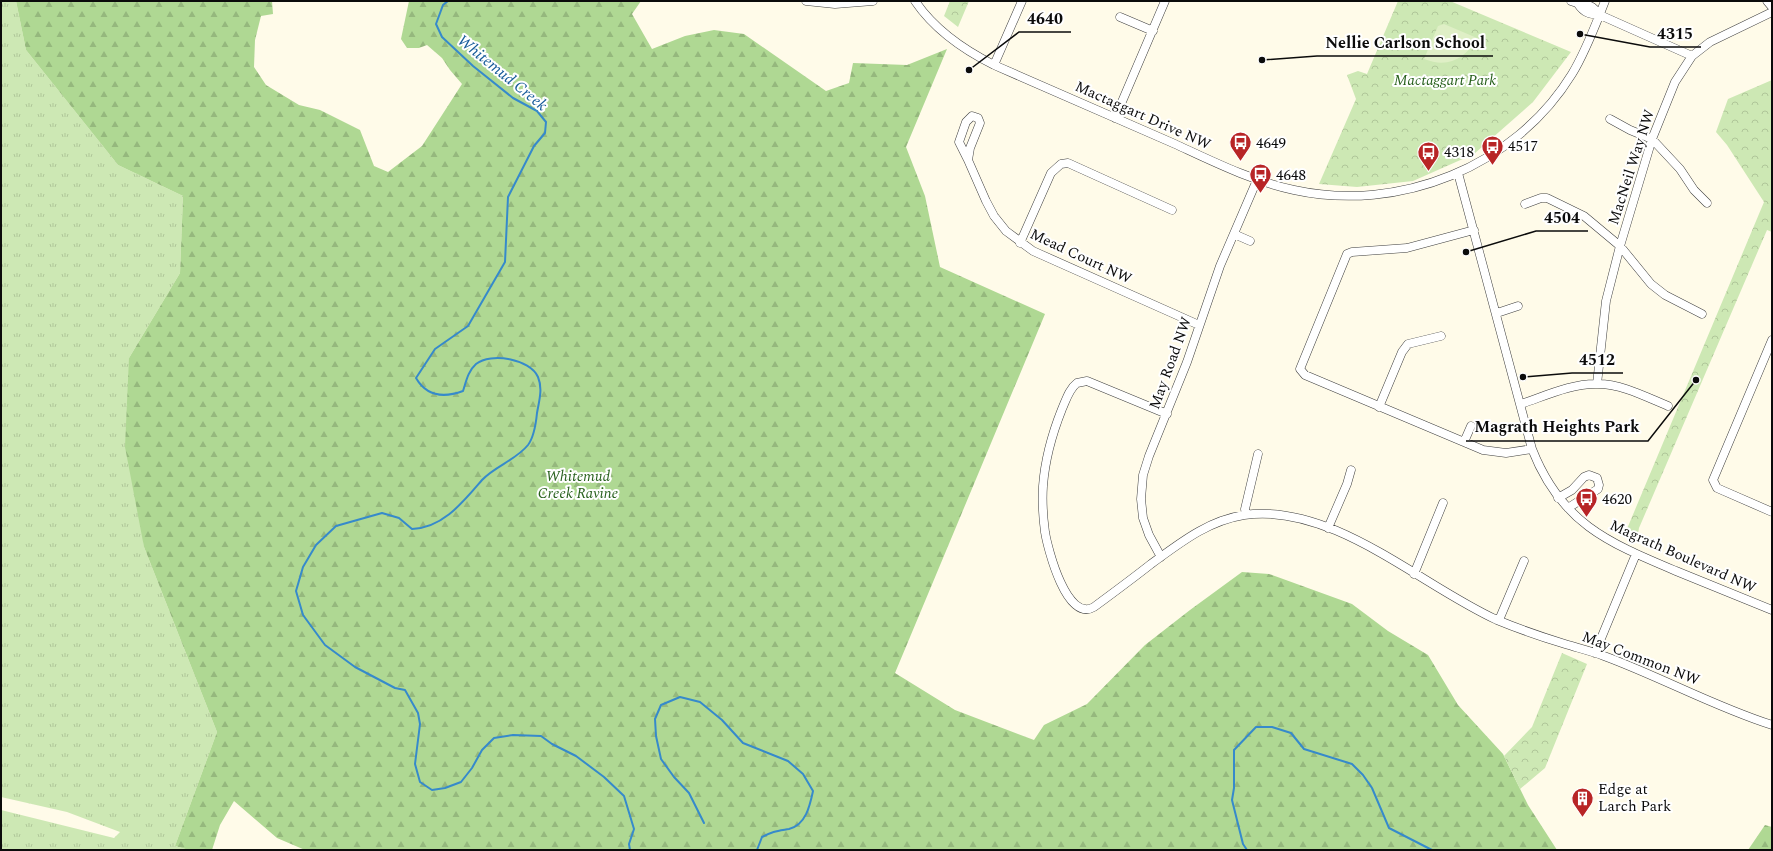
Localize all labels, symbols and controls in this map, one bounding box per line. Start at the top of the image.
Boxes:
callout: 4640 [1019,4,1071,32]
text: 4640 [1027,7,1063,31]
callout: 4315 [1650,19,1701,47]
text: 4315 [1657,22,1693,46]
callout: Nellie Carlson School [1317,28,1493,56]
water label: Whitemud Creek [452,29,553,117]
text: Nellie Carlson School [1325,31,1485,55]
park label: Mactaggart Park [1394,69,1496,92]
street label: Mactaggart Drive NW [1071,75,1215,156]
street label: MacNeil Way NW [1602,106,1661,228]
bus stop icon: 4649 [1228,130,1254,163]
place label: 4649 [1256,132,1286,155]
bus stop icon: 4517 [1480,133,1506,166]
place label: 4517 [1508,135,1538,158]
bus stop icon: 4318 [1415,139,1441,172]
place label: 4318 [1444,141,1474,164]
bus stop icon: 4648 [1247,162,1273,195]
place label: 4648 [1276,164,1306,187]
callout: 4504 [1536,203,1588,231]
text: 4504 [1544,206,1580,230]
street label: Mead Court NW [1026,223,1136,290]
street label: May Road NW [1143,314,1198,413]
callout: 4512 [1572,345,1623,373]
text: 4512 [1579,348,1615,372]
callout: Magrath Heights Park [1466,413,1648,441]
text: Magrath Heights Park [1474,415,1640,439]
park label: Whitemud Creek Ravine [538,465,619,505]
bus stop icon: 4620 [1574,486,1600,519]
place label: 4620 [1602,488,1632,511]
street label: Magrath Boulevard NW [1606,514,1760,599]
street label: May Common NW [1579,625,1703,692]
place label: Edge at Larch Park [1598,778,1671,818]
building icon: Edge at Larch Park [1570,785,1596,818]

